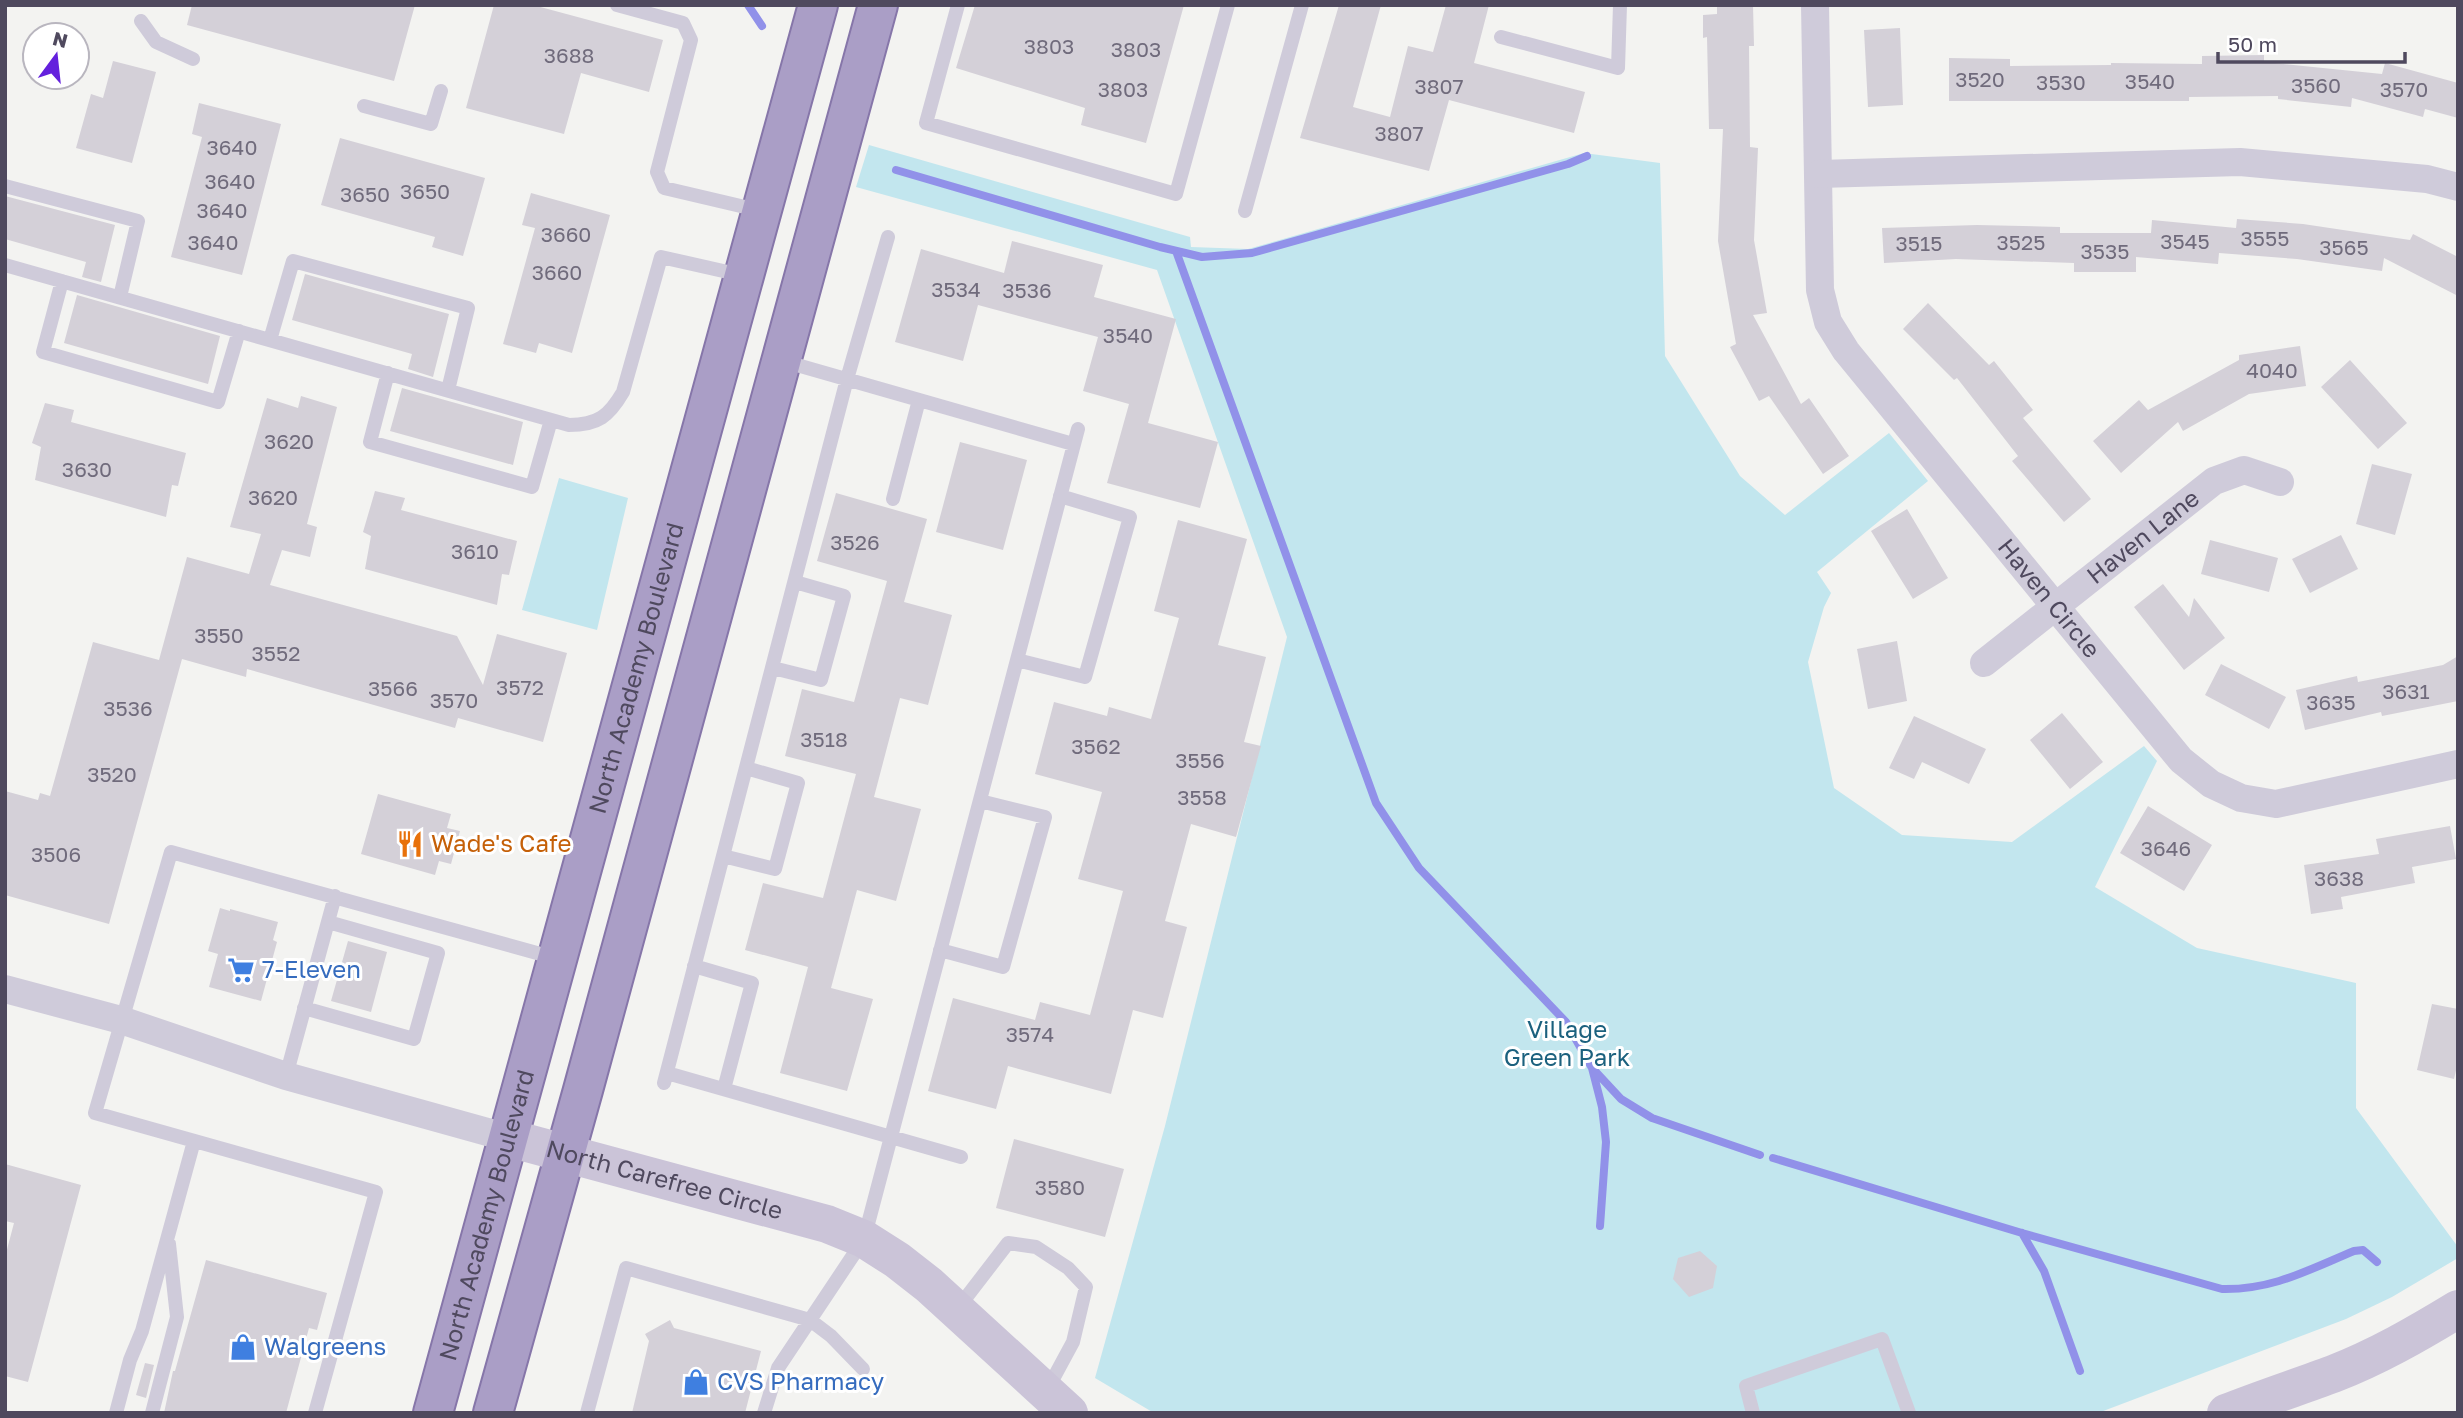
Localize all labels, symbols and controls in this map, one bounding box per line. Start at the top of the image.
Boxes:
north arrow [21,21,91,91]
scale bar [2218,21,2405,65]
text: N [51,26,70,52]
text: 50 m [2228,31,2277,57]
house number: 3803 [1024,33,1074,59]
house number: 3803 [1111,36,1161,62]
house number: 3688 [544,42,594,68]
house number: 3520 [1955,66,2005,92]
house number: 3540 [2125,68,2175,94]
house number: 3530 [2036,69,2086,95]
house number: 3560 [2291,72,2341,98]
house number: 3807 [1414,73,1464,99]
house number: 3803 [1098,76,1148,102]
house number: 3570 [2380,76,2428,102]
house number: 3807 [1374,120,1424,146]
house number: 3640 [207,134,257,160]
house number: 3640 [205,168,255,194]
house number: 3650 [400,178,450,204]
house number: 3650 [340,181,390,207]
house number: 3640 [197,197,247,223]
house number: 3660 [541,221,591,247]
house number: 3555 [2241,225,2289,251]
house number: 3545 [2160,228,2210,254]
house number: 3640 [188,229,238,255]
house number: 3525 [1997,229,2045,255]
house number: 3515 [1896,230,1942,256]
house number: 3565 [2319,234,2369,260]
house number: 3535 [2081,238,2129,264]
house number: 3660 [532,259,582,285]
house number: 3534 [931,276,981,302]
house number: 3536 [1002,277,1052,303]
house number: 3540 [1103,322,1153,348]
house number: 4040 [2246,357,2298,383]
house number: 3620 [264,428,314,454]
house number: 3630 [62,456,112,482]
street label: Haven Lane [2080,483,2204,589]
house number: 3620 [248,484,298,510]
street label: North Academy Boulevard [582,519,689,817]
house number: 3526 [830,529,880,555]
street label: Haven Circle [1993,532,2107,663]
house number: 3610 [451,538,499,564]
house number: 3550 [194,622,244,648]
house number: 3552 [252,640,300,666]
house number: 3572 [496,674,544,700]
house number: 3566 [368,675,418,701]
house number: 3631 [2382,678,2430,704]
house number: 3570 [430,687,478,713]
house number: 3635 [2306,689,2356,715]
house number: 3536 [103,695,153,721]
house number: 3518 [800,726,848,752]
house number: 3562 [1071,733,1121,759]
house number: 3556 [1175,747,1225,773]
house number: 3520 [87,761,137,787]
house number: 3558 [1177,784,1227,810]
place label: Wade's Cafe [431,828,571,857]
restaurant icon: Wade's Cafe [395,829,425,859]
house number: 3646 [2141,835,2191,861]
house number: 3506 [31,841,81,867]
house number: 3638 [2314,865,2364,891]
place label: 7-Eleven [262,954,361,983]
supermarket icon: 7-Eleven [226,955,256,985]
park label: Village Green Park [1504,1014,1630,1071]
house number: 3574 [1006,1021,1054,1047]
street label: North Academy Boulevard [432,1066,539,1364]
street label: North Carefree Circle [543,1133,786,1224]
house number: 3580 [1035,1174,1085,1200]
place label: Walgreens [264,1331,386,1360]
shop icon: Walgreens [228,1332,258,1362]
place label: CVS Pharmacy [717,1366,884,1395]
shop icon: CVS Pharmacy [681,1367,711,1397]

